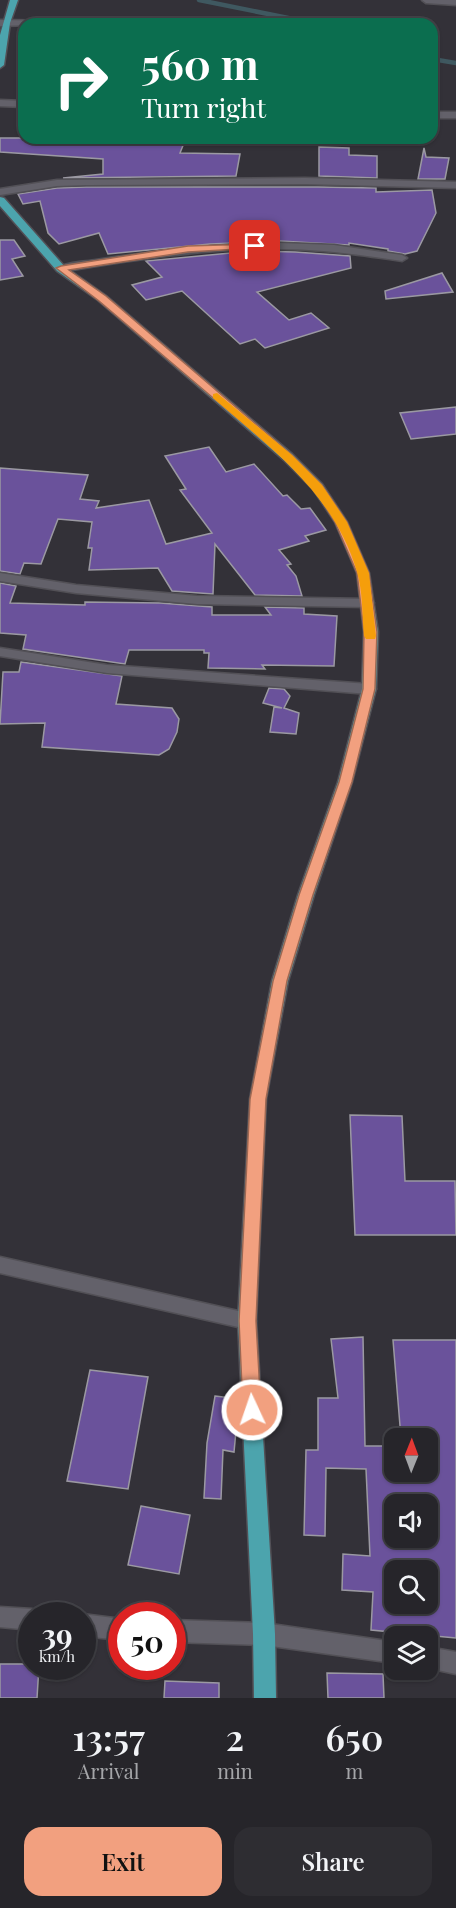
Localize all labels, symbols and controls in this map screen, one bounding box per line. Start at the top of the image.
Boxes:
text: 560 m [141,35,259,91]
icon: right [42,42,120,120]
text: Turn right [141,89,266,125]
pin [229,220,280,271]
icon: arrive [238,229,271,262]
position arrow [220,1378,284,1442]
north arrow [384,1428,438,1482]
map controls [384,1428,438,1680]
button: sound [384,1494,438,1548]
button: search [384,1560,438,1614]
speed limit sign: 50 [108,1602,186,1680]
text: 39 [41,1614,73,1654]
button: layers [384,1626,438,1680]
text: km/h [39,1646,75,1666]
text: 13:57 [72,1712,145,1760]
text: 2 [226,1712,244,1760]
text: 650 [325,1712,384,1760]
text: Arrival [78,1757,139,1784]
text: min [217,1757,253,1784]
text: m [345,1757,363,1784]
button: Exit [24,1827,222,1896]
button: Share [234,1827,432,1896]

